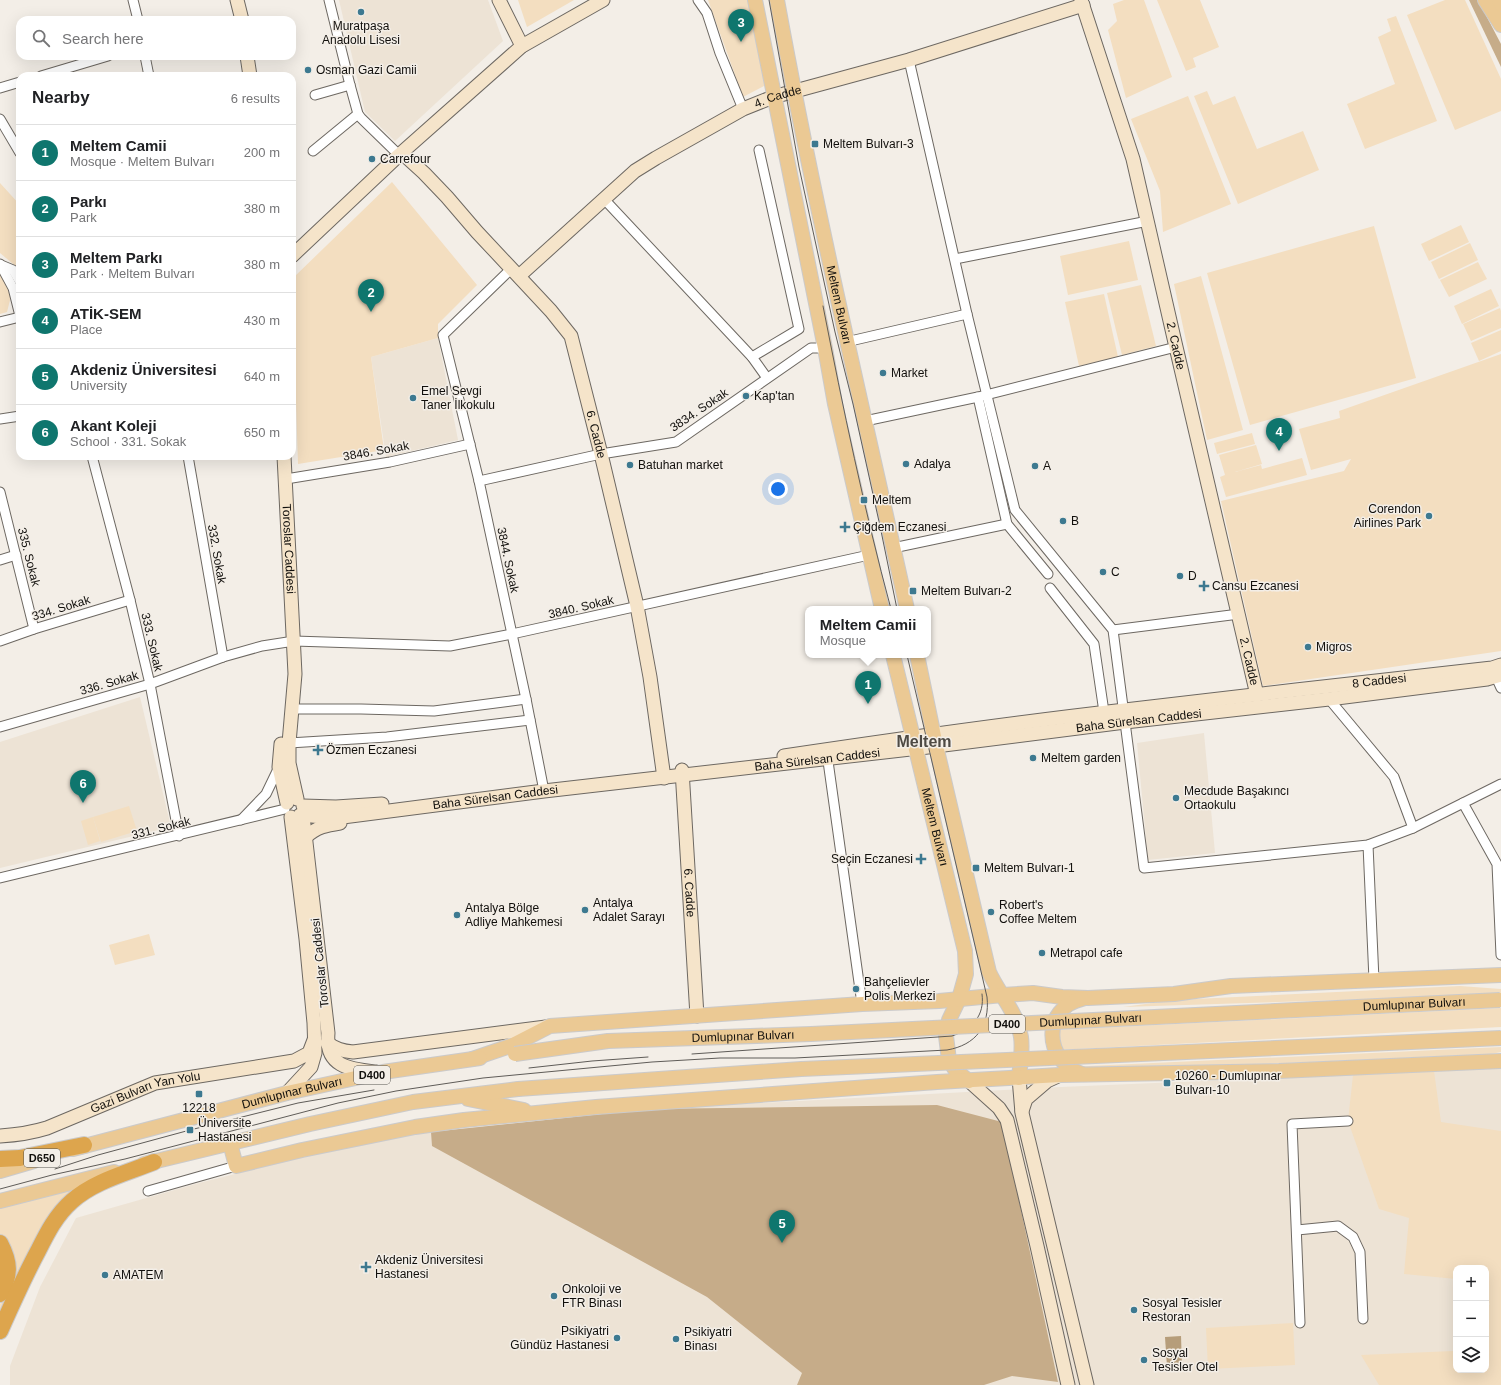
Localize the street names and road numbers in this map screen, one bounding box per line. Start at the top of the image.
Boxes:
street label: 4. Cadde [752,83,803,111]
street label: Meltem Bulvarı [824,264,854,345]
street label: 2. Cadde [1163,321,1188,372]
street label: 3834. Sokak [667,385,731,434]
street label: 6. Cadde [583,409,609,460]
street label: 3846. Sokak [342,438,411,464]
street label: Toroslar Caddesi [279,504,298,594]
street label: 332. Sokak [205,523,229,586]
street label: 335. Sokak [15,526,43,589]
street label: 3844. Sokak [494,526,522,595]
street label: 334. Sokak [30,592,93,623]
street label: 3840. Sokak [547,592,616,621]
street label: 333. Sokak [138,611,166,674]
street label: 2. Cadde [1237,636,1262,687]
street label: 336. Sokak [78,668,141,698]
street label: 8 Caddesi [1352,671,1407,691]
street label: Baha Sürelsan Caddesi [1075,706,1202,735]
street label: Baha Sürelsan Caddesi [754,746,881,774]
street label: Baha Sürelsan Caddesi [432,782,559,812]
street label: Meltem Bulvarı [919,786,951,868]
street label: 331. Sokak [130,814,193,842]
street label: 6. Cadde [681,868,698,918]
street label: Toroslar Caddesi [308,917,332,1009]
street label: Dumlupınar Bulvarı [1363,995,1466,1014]
street label: Dumlupınar Bulvarı [1039,1011,1142,1030]
road number: D400 [989,1015,1025,1033]
street label: Dumlupınar Bulvarı [691,1028,795,1045]
road number: D400 [354,1066,390,1084]
street label: Gazi Bulvarı Yan Yolu [88,1069,201,1116]
street label: Dumlupınar Bulvarı [240,1074,343,1112]
road number: D650 [24,1149,60,1167]

